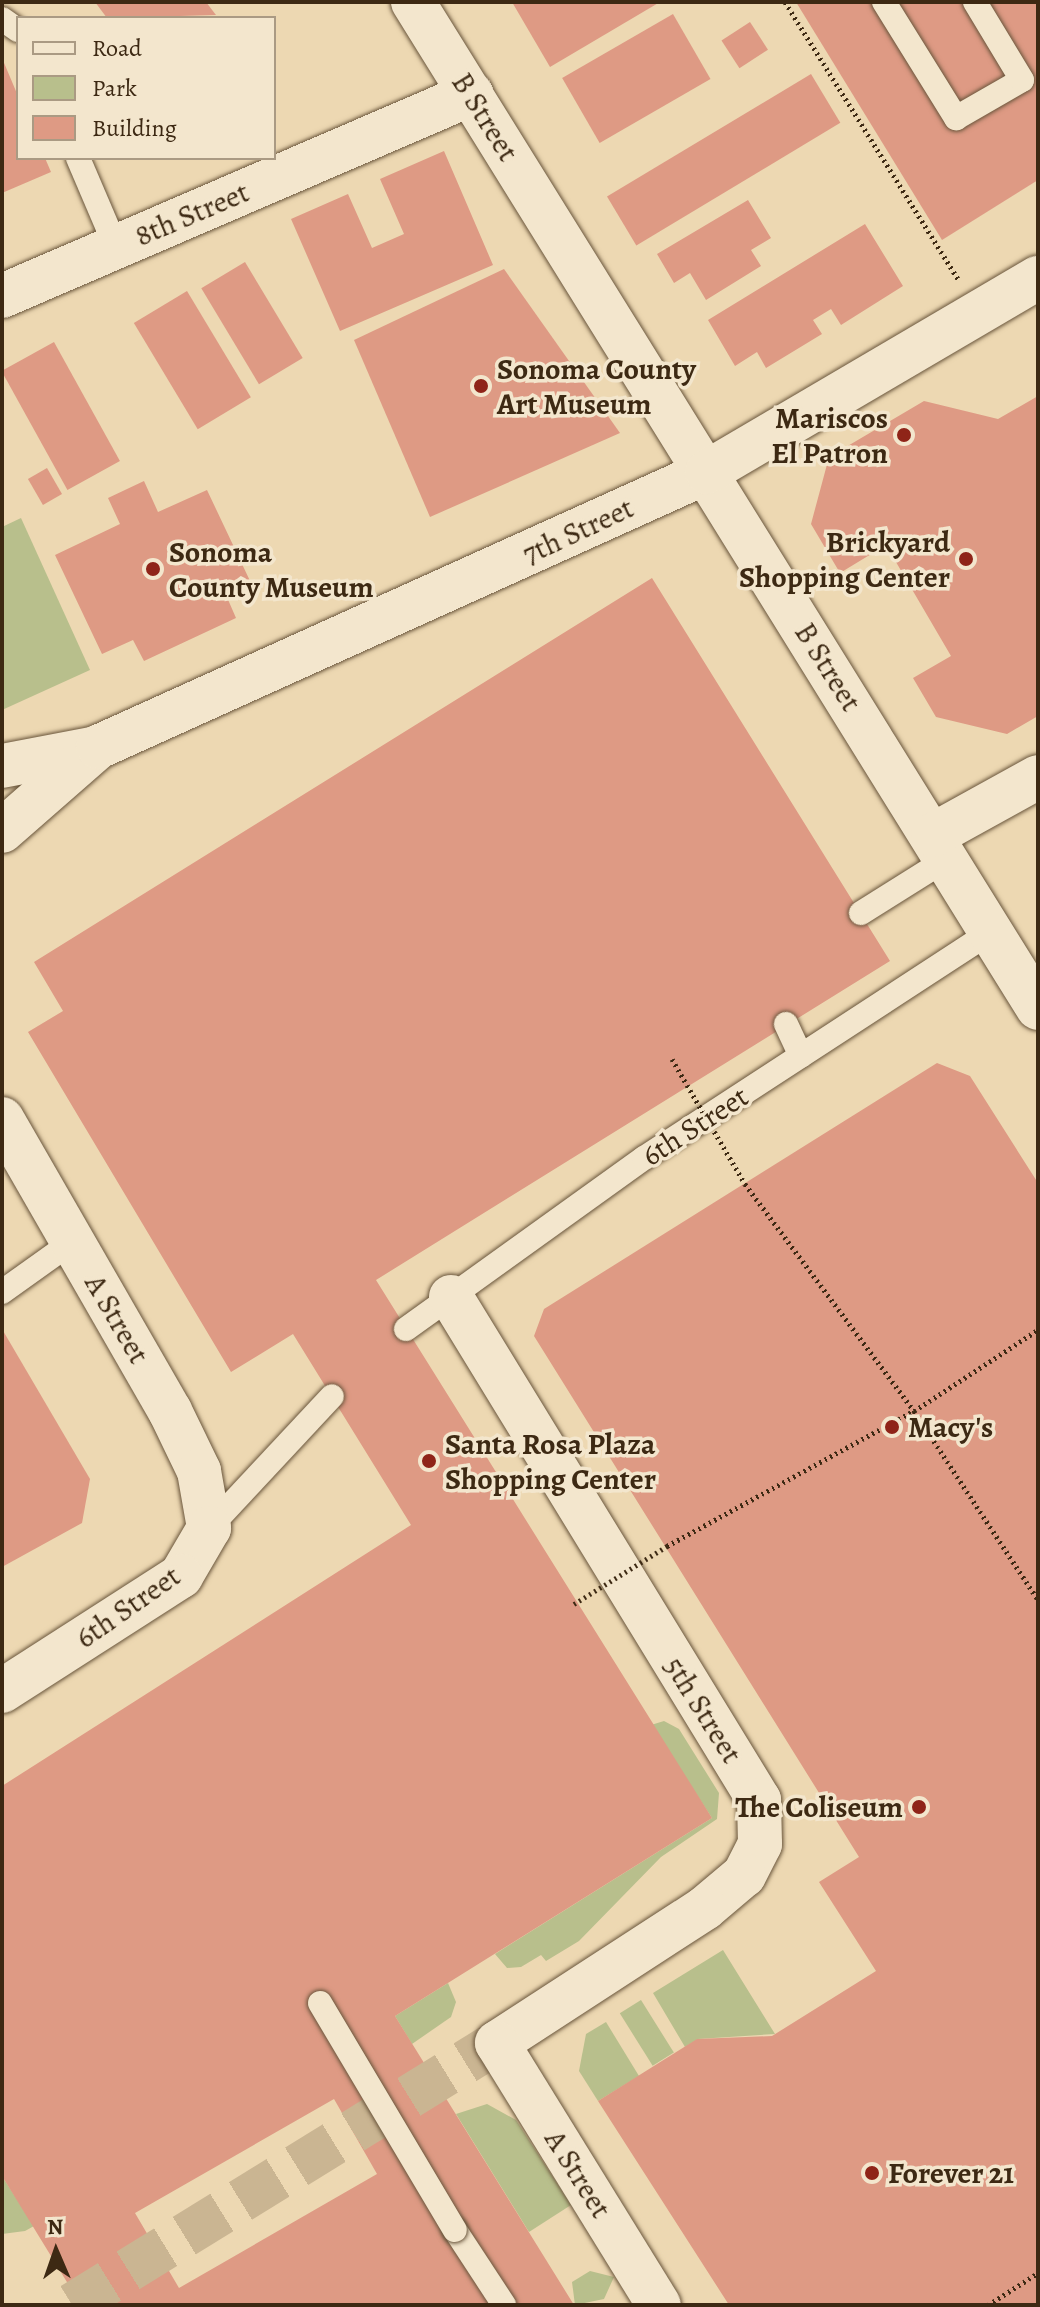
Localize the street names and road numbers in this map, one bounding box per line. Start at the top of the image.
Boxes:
street label: B Street [444,66,526,168]
street label: 8th Street [130,174,254,254]
street label: 7th Street [517,490,639,572]
street label: B Street [787,616,869,718]
street label: 6th Street [635,1078,755,1174]
street label: A Street [77,1268,157,1370]
street label: 6th Street [69,1558,187,1656]
street label: 5th Street [656,1650,750,1770]
street label: A Street [537,2123,619,2225]

